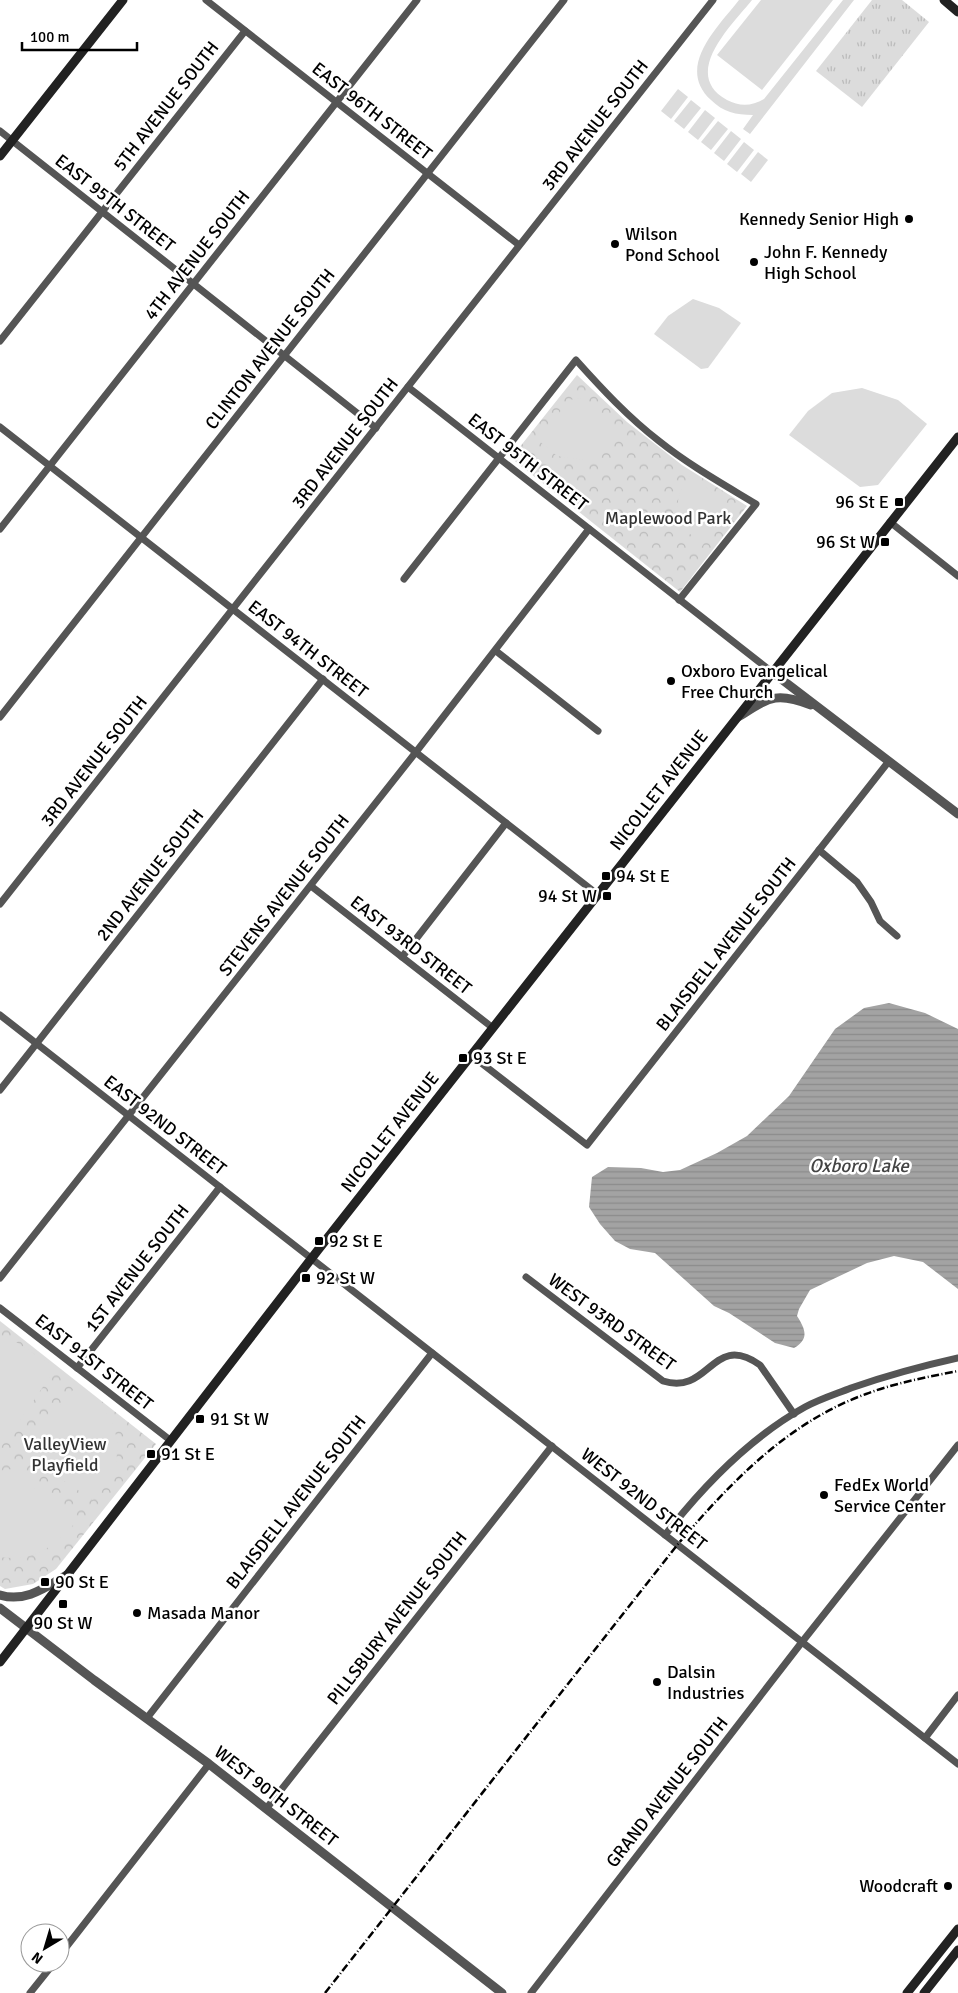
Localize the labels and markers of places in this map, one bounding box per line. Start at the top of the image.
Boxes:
place label: Kennedy Senior High [739,208,899,230]
marker: Kennedy Senior High [903,213,915,225]
place label: Wilson Pond School [625,223,720,266]
marker: Wilson Pond School [609,238,621,250]
place label: John F. Kennedy High School [764,241,888,284]
marker: John F. Kennedy High School [748,256,760,268]
place label: 96 St E [835,491,889,513]
marker: 96 St E [893,496,905,508]
place label: 96 St W [816,531,875,553]
marker: 96 St W [879,536,891,548]
place label: Oxboro Evangelical Free Church [681,660,828,703]
marker: Oxboro Evangelical Free Church [665,675,677,687]
place label: 94 St E [616,865,670,887]
marker: 94 St E [600,870,612,882]
place label: 94 St W [538,885,597,907]
marker: 94 St W [601,890,613,902]
place label: 93 St E [473,1047,527,1069]
marker: 93 St E [457,1052,469,1064]
place label: 92 St E [329,1230,383,1252]
marker: 92 St E [313,1235,325,1247]
place label: 92 St W [316,1267,375,1289]
marker: 92 St W [300,1272,312,1284]
place label: 91 St W [210,1408,269,1430]
marker: 91 St W [194,1413,206,1425]
place label: 91 St E [161,1443,215,1465]
marker: 91 St E [145,1448,157,1460]
place label: FedEx World Service Center [834,1474,946,1517]
marker: FedEx World Service Center [818,1489,830,1501]
place label: 90 St E [55,1571,109,1593]
marker: 90 St E [39,1576,51,1588]
marker: 90 St W [57,1598,69,1610]
place label: Masada Manor [147,1602,260,1624]
marker: Masada Manor [131,1607,143,1619]
place label: 90 St W [34,1612,92,1634]
place label: Dalsin Industries [667,1661,744,1704]
marker: Dalsin Industries [651,1676,663,1688]
place label: Woodcraft [859,1875,938,1897]
marker: Woodcraft [942,1880,954,1892]

